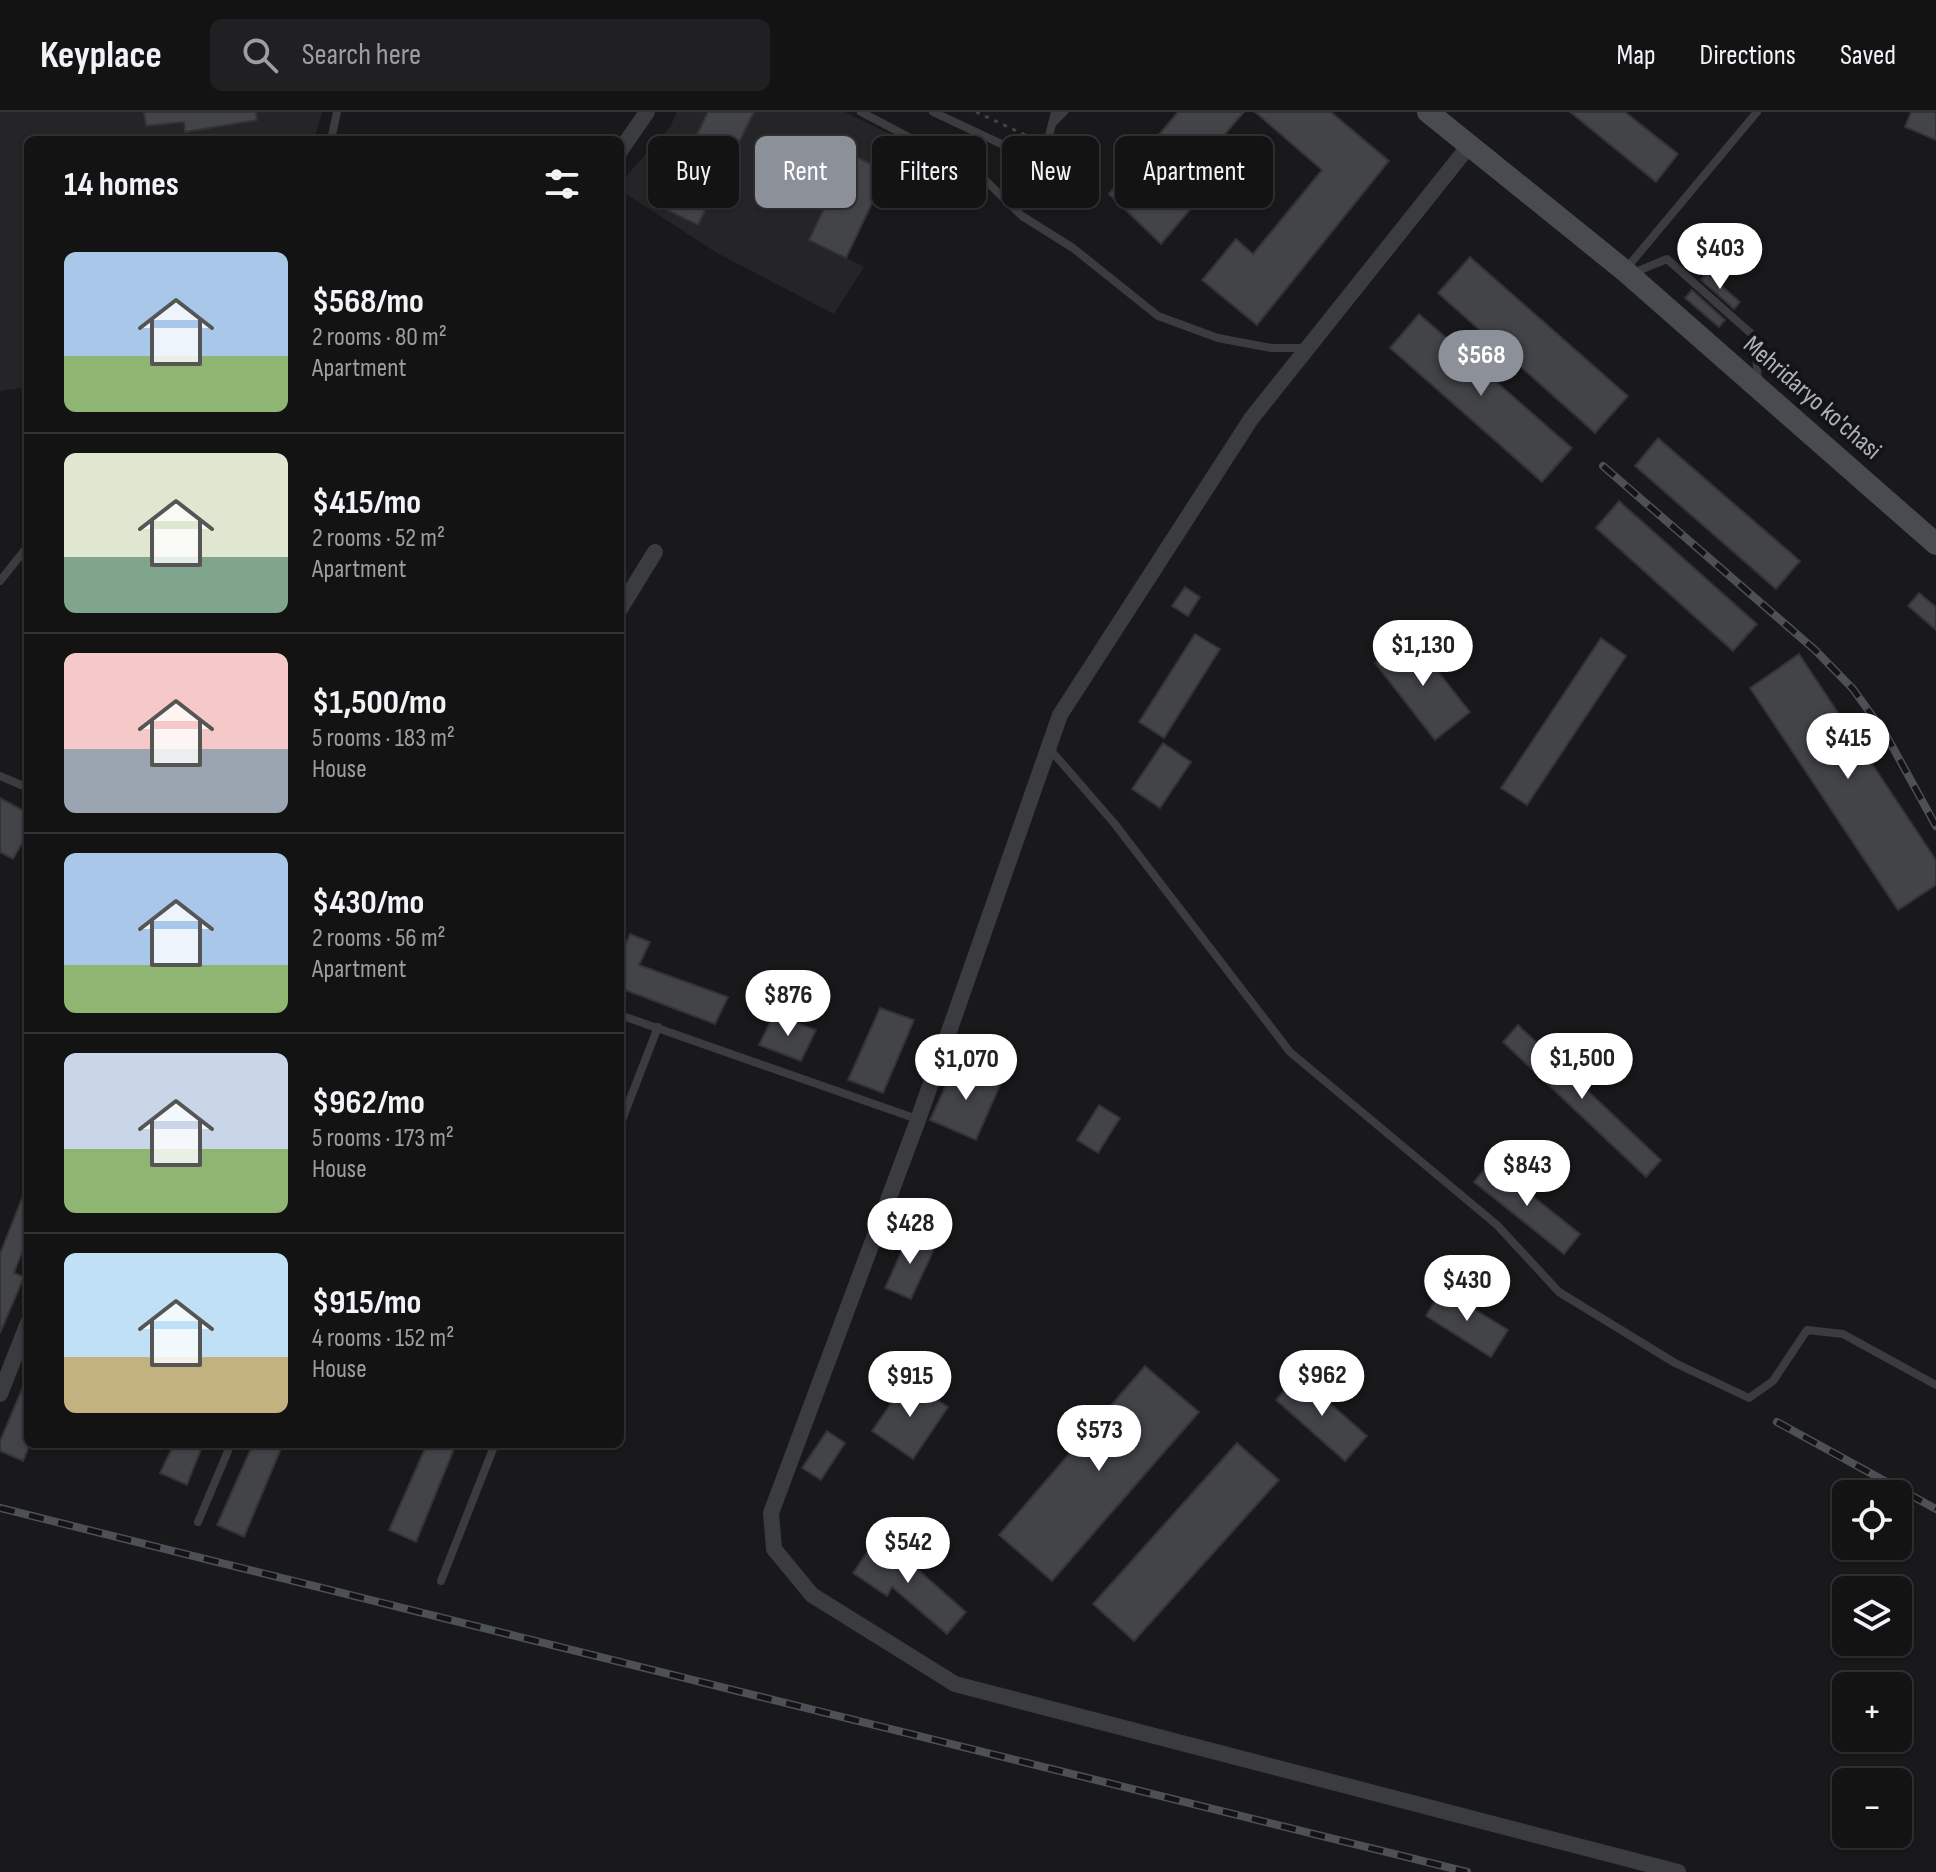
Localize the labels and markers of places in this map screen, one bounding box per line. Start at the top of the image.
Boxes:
pin: $403 [1673,223,1767,291]
pin: $568 [1434,330,1528,398]
pin: $1,130 [1358,620,1488,688]
pin: $415 [1801,713,1895,781]
pin: $876 [741,970,835,1038]
pin: $1,500 [1517,1033,1647,1101]
pin: $1,070 [901,1034,1031,1102]
pin: $843 [1480,1140,1574,1208]
pin: $428 [863,1198,957,1266]
pin: $430 [1420,1255,1514,1323]
pin: $962 [1275,1350,1369,1418]
pin: $915 [863,1351,957,1419]
pin: $573 [1052,1405,1146,1473]
pin: $542 [861,1517,955,1585]

